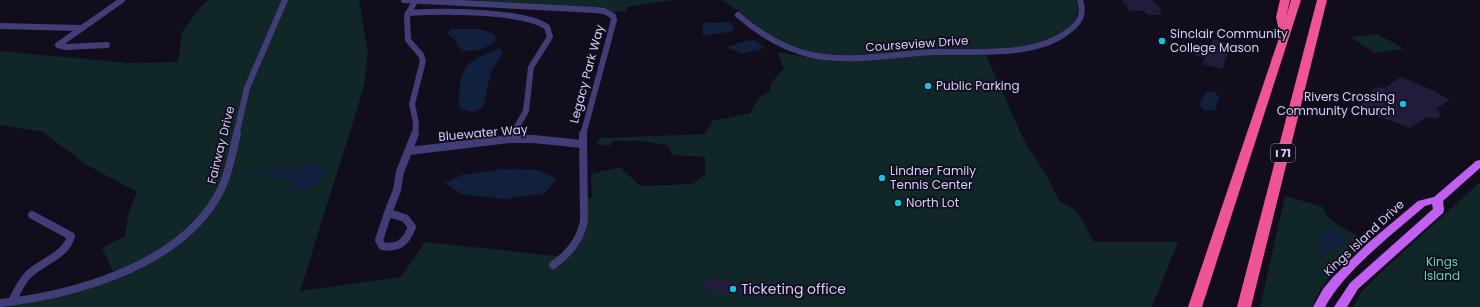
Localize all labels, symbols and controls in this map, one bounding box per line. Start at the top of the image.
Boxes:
street label: Legacy Park Way [565,22,608,125]
place label: Sinclair Community College Mason [1170,25,1288,56]
street label: Courseview Drive [865,31,969,56]
marker: Sinclair Community College Mason [1157,36,1167,46]
place label: Public Parking [936,77,1020,94]
marker: Public Parking [923,81,933,91]
place label: Rivers Crossing Community Church [1277,88,1395,119]
marker: Rivers Crossing Community Church [1398,99,1408,109]
street label: Fairway Drive [203,104,238,186]
street label: Bluewater Way [438,120,528,145]
road number: I 71 [1271,144,1295,162]
place label: Lindner Family Tennis Center [890,162,976,193]
marker: Lindner Family Tennis Center [877,173,887,183]
place label: North Lot [906,194,959,211]
street label: Kings Island Drive [1320,196,1408,280]
marker: North Lot [893,198,903,208]
park label: Kings Island [1424,253,1460,284]
place label: Ticketing office [741,279,846,299]
marker: Ticketing office [728,284,738,294]

